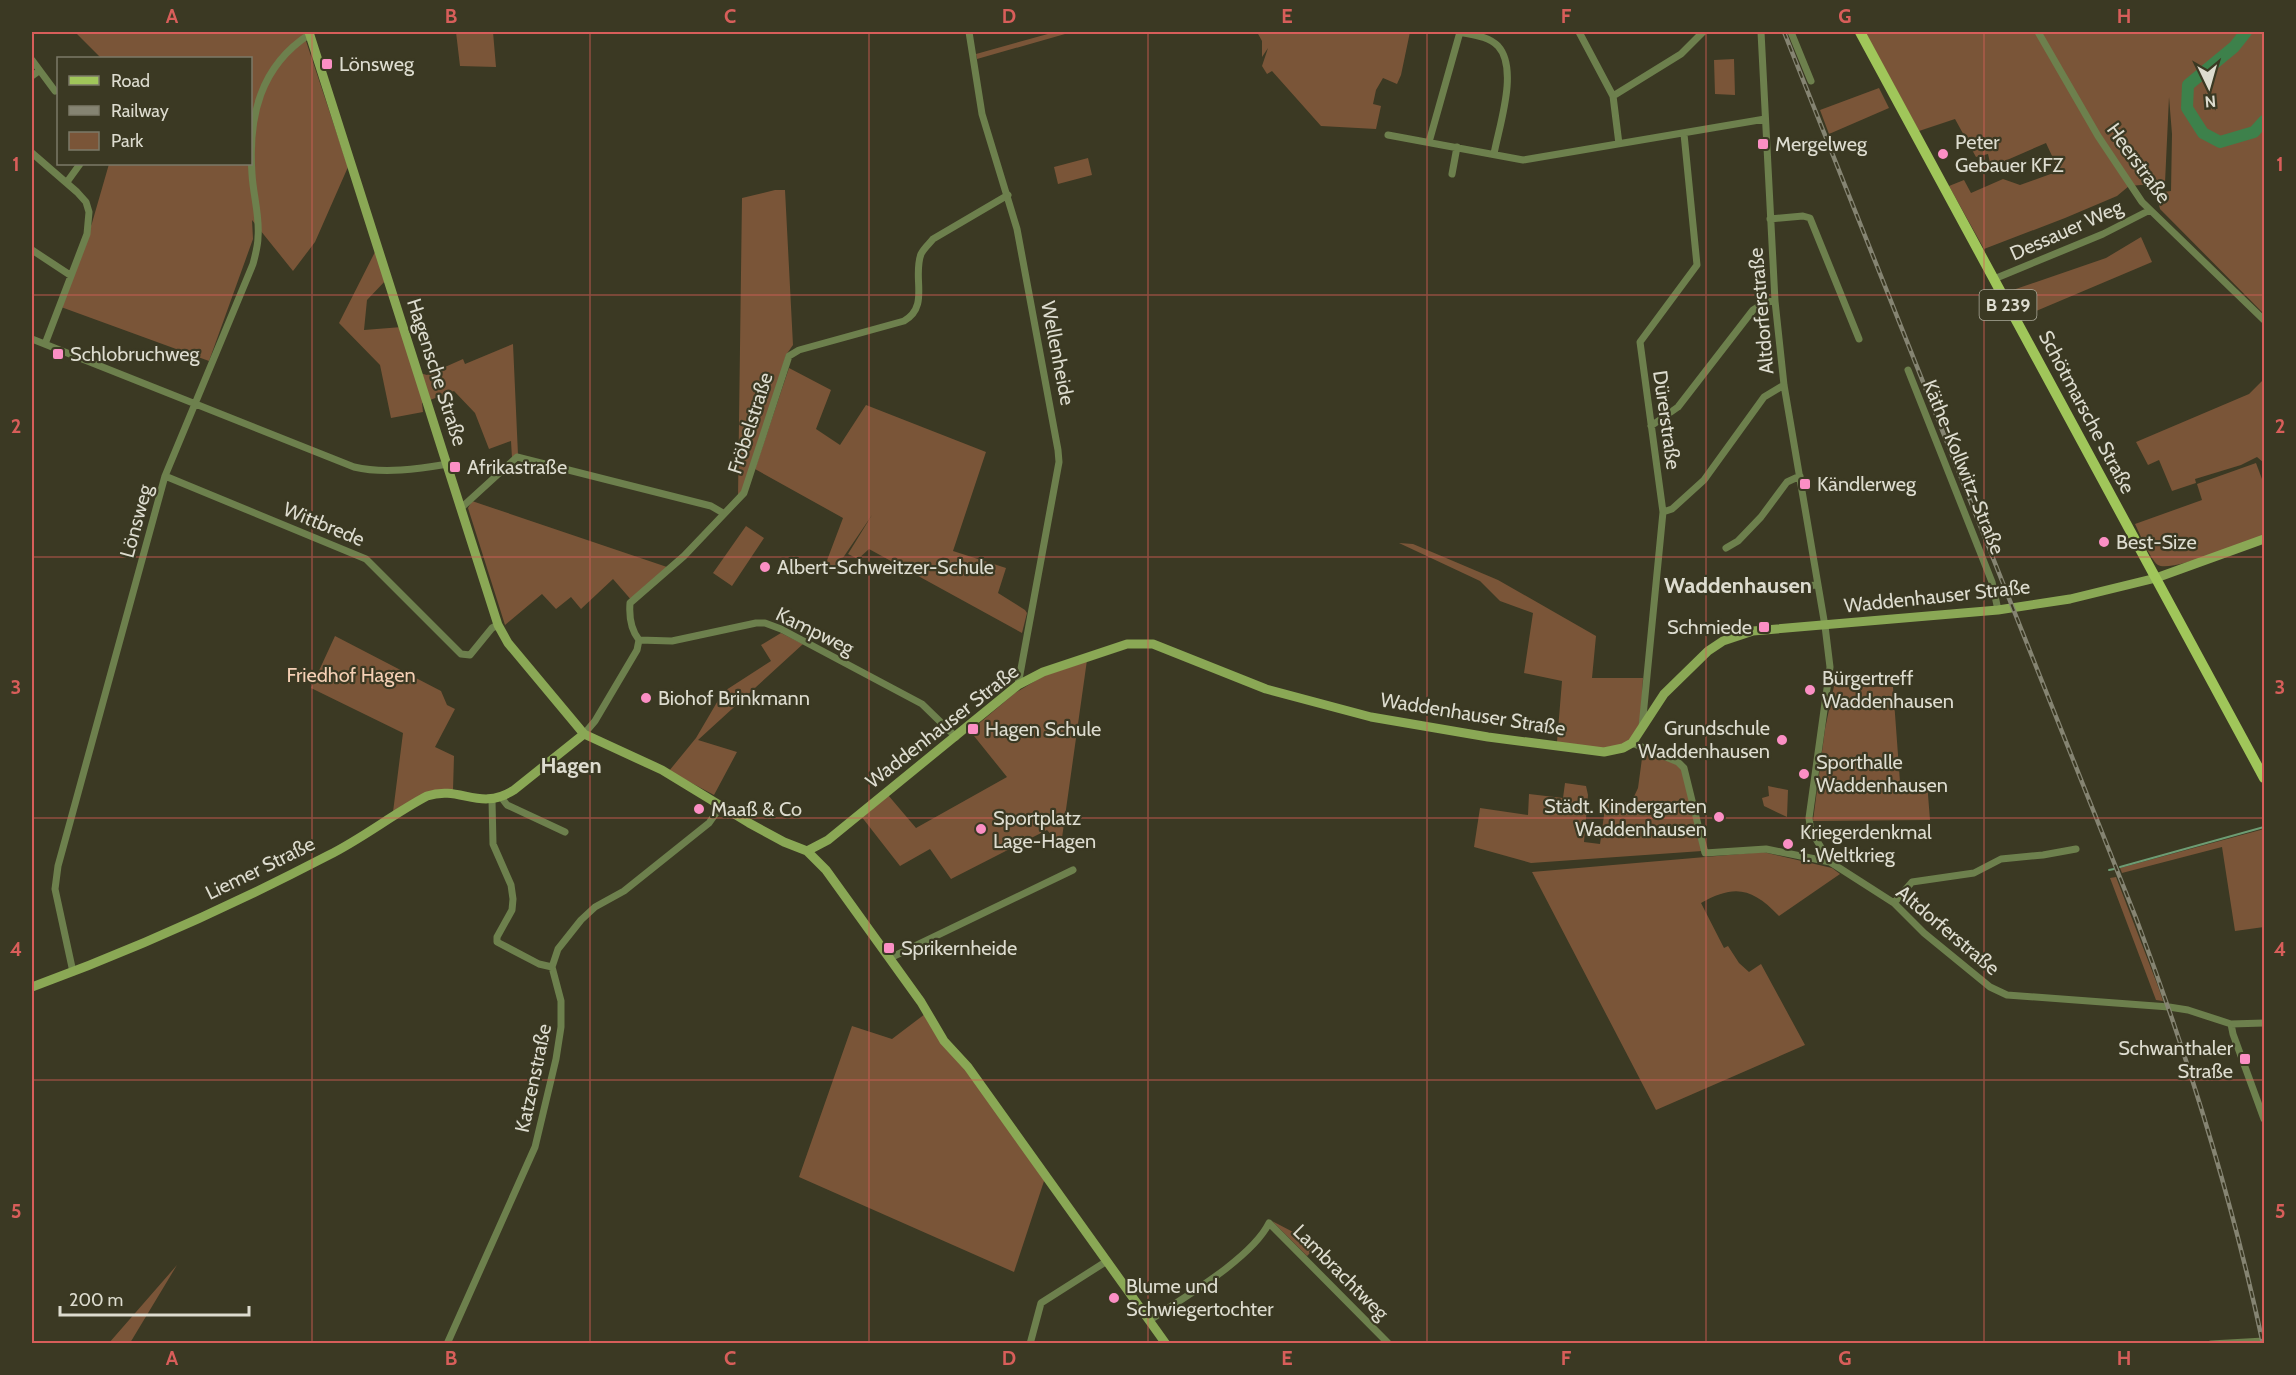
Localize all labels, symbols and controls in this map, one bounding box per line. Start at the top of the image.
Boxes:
text: A [166,4,179,28]
text: B [445,4,457,28]
text: C [724,4,736,28]
text: D [1002,4,1016,28]
text: E [1281,4,1293,28]
text: F [1561,4,1572,28]
text: G [1838,4,1852,28]
text: H [2117,4,2131,28]
place label: Lönsweg [339,52,415,76]
legend [57,57,252,165]
marker: Lönsweg [320,57,334,71]
north arrow [2179,57,2239,117]
text: Road [111,70,150,92]
text: N [2204,91,2217,111]
text: Railway [111,100,169,122]
street label: Heerstraße [2102,118,2176,208]
text: Park [111,130,144,152]
place label: Peter Gebauer KFZ [1955,130,2064,177]
place label: Mergelweg [1775,132,1868,156]
marker: Mergelweg [1756,137,1770,151]
marker: Peter Gebauer KFZ [1936,147,1950,161]
text: 1 [12,152,20,176]
text: 1 [2276,152,2284,176]
street label: Dessauer Weg [2006,194,2127,266]
street label: Altdorferstraße [1743,247,1779,375]
road number: B 239 [1980,290,2036,320]
street label: Hagensche Straße [402,295,472,449]
street label: Wellenheide [1036,299,1080,407]
street label: Schötmarsche Straße [2034,326,2140,498]
place label: Schlobruchweg [70,342,201,366]
marker: Schlobruchweg [51,347,65,361]
street label: Fröbelstraße [722,369,778,477]
street label: Dürerstraße [1648,369,1686,471]
street label: Käthe-Kollwitz-Straße [1918,376,2010,558]
text: 2 [11,414,21,438]
text: 2 [2275,414,2285,438]
place label: Afrikastraße [467,455,567,479]
marker: Afrikastraße [448,460,462,474]
place label: Kändlerweg [1817,472,1917,496]
marker: Kändlerweg [1798,477,1812,491]
street label: Lönsweg [115,481,158,560]
street label: Wittbrede [280,497,368,551]
place label: Best-Size [2116,530,2197,554]
marker: Best-Size [2097,535,2111,549]
place label: Albert-Schweitzer-Schule [777,555,994,579]
marker: Albert-Schweitzer-Schule [758,560,772,574]
district label: Waddenhausen [1664,572,1812,599]
street label: Waddenhauser Straße [1843,574,2031,618]
street label: Kampweg [772,602,859,661]
place label: Schmiede [1667,615,1752,639]
marker: Schmiede [1757,620,1771,634]
street label: Waddenhauser Straße [861,659,1023,793]
park label: Friedhof Hagen [286,663,416,687]
place label: Bürgertreff Waddenhausen [1822,666,1954,713]
text: 3 [11,675,21,699]
text: 3 [2275,675,2285,699]
marker: Bürgertreff Waddenhausen [1803,683,1817,697]
place label: Biohof Brinkmann [658,686,810,710]
street label: Waddenhauser Straße [1379,688,1567,740]
marker: Biohof Brinkmann [639,691,653,705]
place label: Grundschule Waddenhausen [1638,716,1770,763]
place label: Hagen Schule [985,717,1101,741]
marker: Hagen Schule [966,722,980,736]
marker: Grundschule Waddenhausen [1775,733,1789,747]
place label: Sporthalle Waddenhausen [1816,750,1948,797]
district label: Hagen [540,752,602,779]
marker: Sporthalle Waddenhausen [1797,767,1811,781]
place label: Städt. Kindergarten Waddenhausen [1544,794,1707,841]
place label: Maaß & Co [711,797,802,821]
marker: Maaß & Co [692,802,706,816]
place label: Sportplatz Lage-Hagen [993,806,1096,853]
marker: Städt. Kindergarten Waddenhausen [1712,810,1726,824]
place label: Kriegerdenkmal 1. Weltkrieg [1800,820,1932,867]
marker: Sportplatz Lage-Hagen [974,822,988,836]
street label: Liemer Straße [201,831,319,905]
marker: Kriegerdenkmal 1. Weltkrieg [1781,837,1795,851]
street label: Altdorferstraße [1892,880,2004,980]
place label: Sprikernheide [901,936,1017,960]
text: 4 [10,937,22,961]
text: 4 [2274,937,2286,961]
marker: Sprikernheide [882,941,896,955]
street label: Katzenstraße [510,1021,556,1135]
place label: Schwanthaler Straße [2118,1036,2234,1083]
marker: Schwanthaler Straße [2238,1052,2252,1066]
text: 5 [11,1199,21,1223]
text: 5 [2275,1199,2285,1223]
street label: Lambrachtweg [1288,1219,1394,1325]
place label: Blume und Schwiegertochter [1126,1274,1274,1321]
scale bar [60,1279,249,1317]
text: 200 m [69,1289,123,1311]
marker: Blume und Schwiegertochter [1107,1291,1121,1305]
text: A [166,1346,179,1370]
text: B [445,1346,457,1370]
text: C [724,1346,736,1370]
text: D [1002,1346,1016,1370]
text: E [1281,1346,1293,1370]
text: F [1561,1346,1572,1370]
text: G [1838,1346,1852,1370]
text: H [2117,1346,2131,1370]

